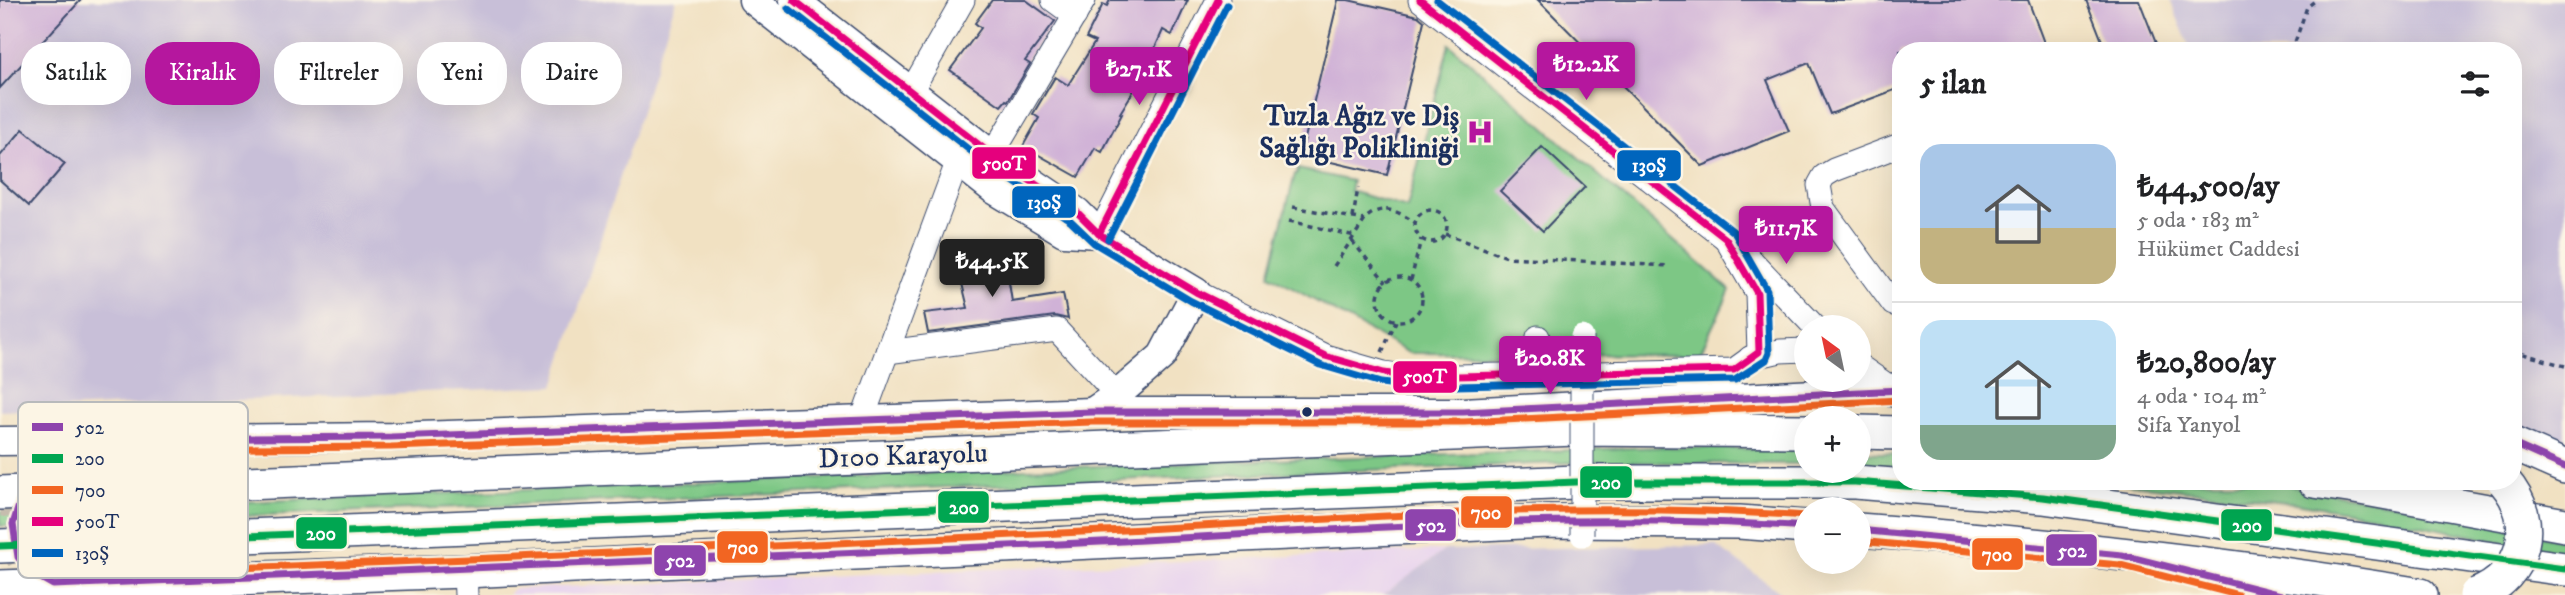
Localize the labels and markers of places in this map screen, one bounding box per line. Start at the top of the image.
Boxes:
pin: ₺12.2K [1529,42,1643,102]
pin: ₺27.1K [1082,48,1196,107]
place label: Tuzla Ağız ve Diş Sağlığı Polikliniği [1259,99,1460,166]
hospital icon: Tuzla Ağız ve Diş Sağlığı Polikliniği [1465,117,1495,147]
pin: ₺11.7K [1729,206,1843,266]
pin: ₺44.5K [935,240,1049,299]
pin: ₺20.8K [1493,336,1607,396]
unlabelled marker [1300,405,1314,419]

